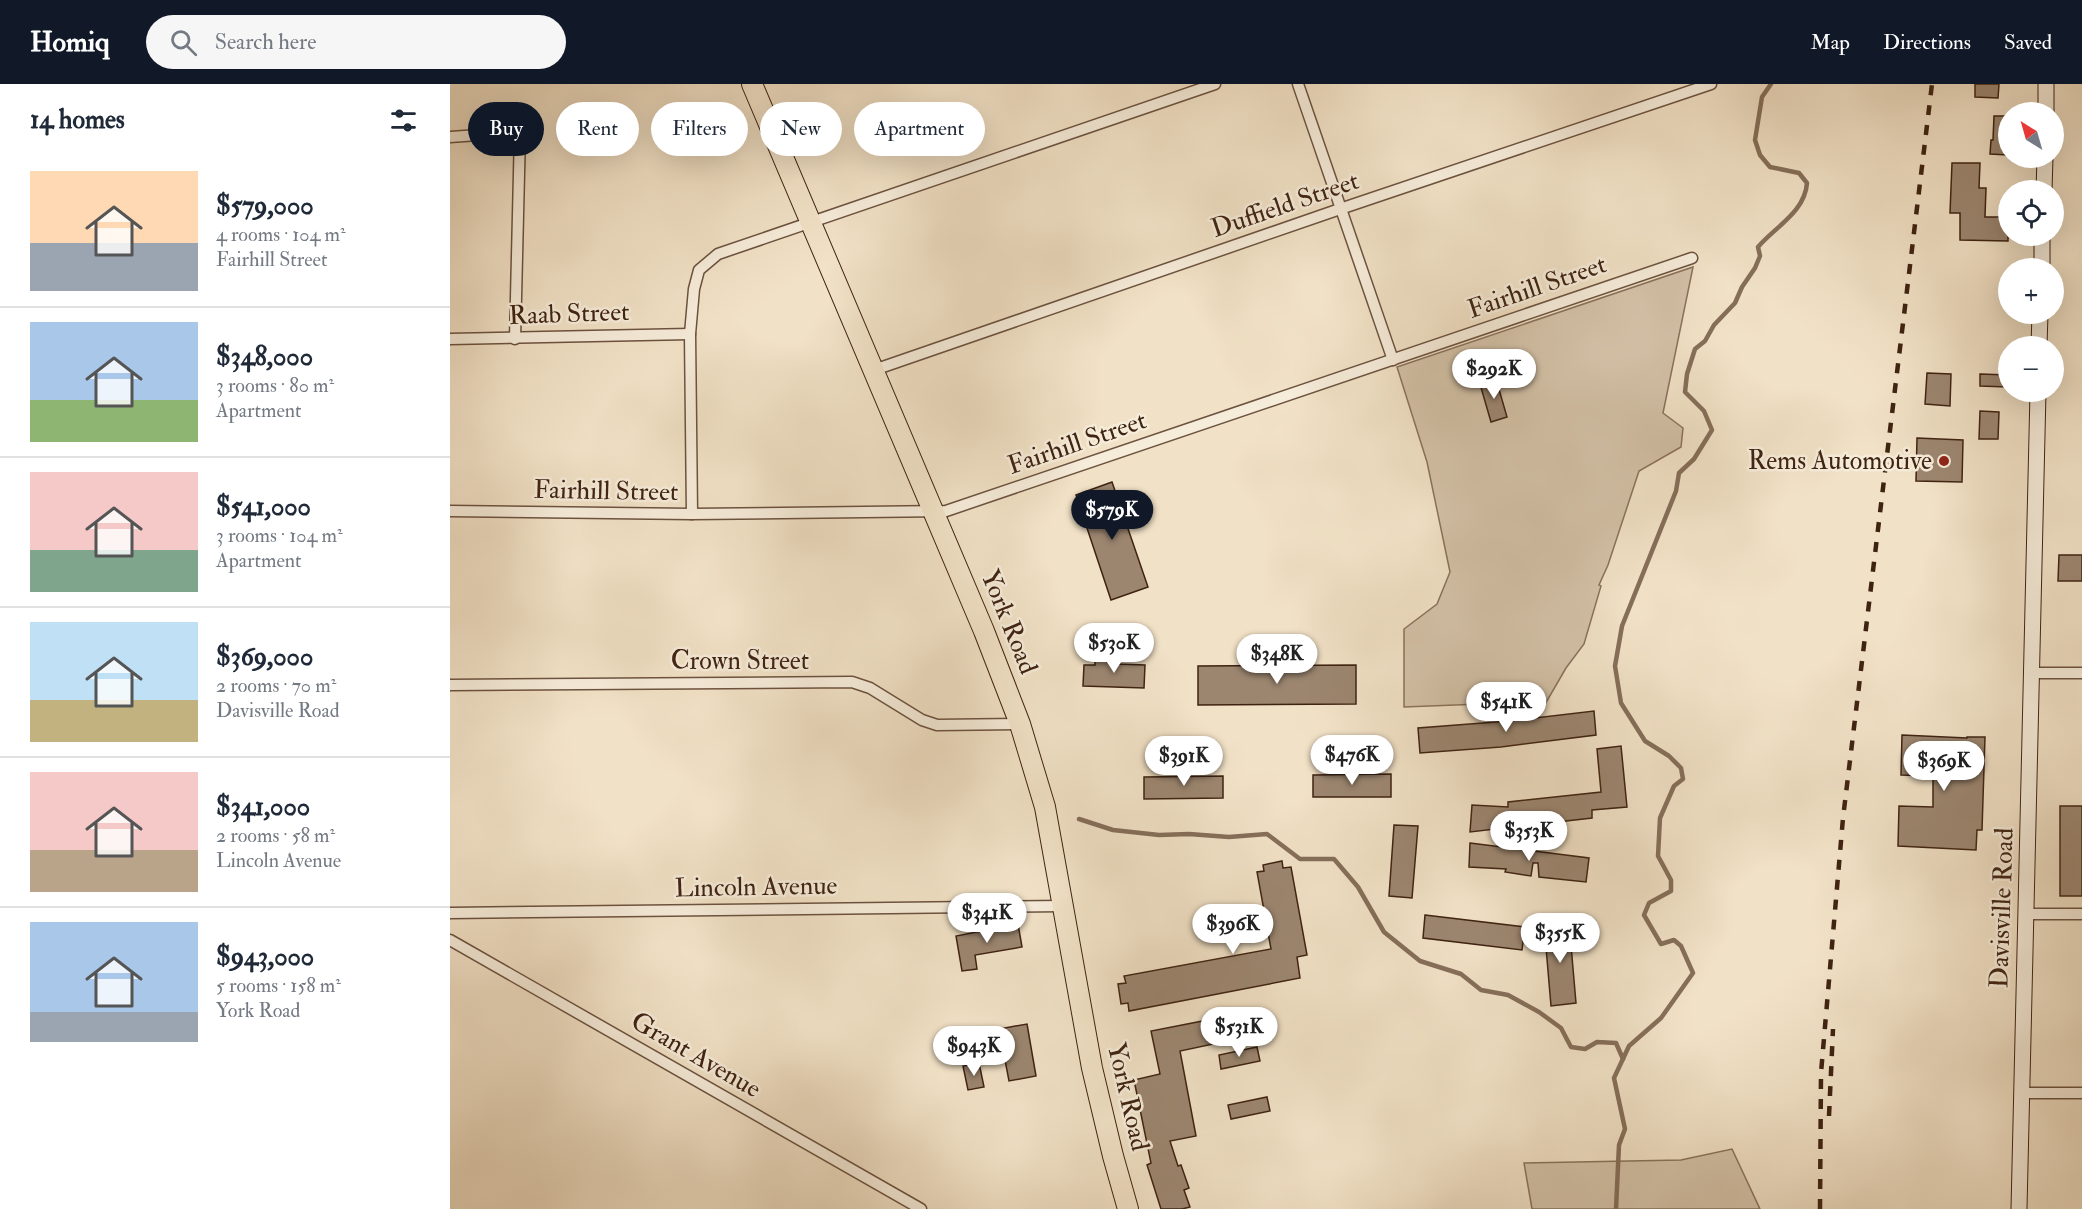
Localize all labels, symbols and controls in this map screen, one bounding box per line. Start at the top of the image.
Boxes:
search box [146,15,566,69]
text: Homiq [30,25,110,60]
icon: search [167,26,200,59]
text: Search here [215,28,316,56]
text: Map [1810,29,1850,56]
text: Directions [1883,29,1971,56]
text: Saved [2004,29,2052,56]
chip: Buy [468,102,544,156]
chip: Rent [556,102,639,156]
chip: Filters [651,102,748,156]
chip: New [760,102,842,156]
chip: Apartment [854,102,985,156]
north arrow [1998,102,2064,168]
map controls [1998,102,2064,402]
text: 14 homes [30,104,125,136]
icon: filters [387,104,420,137]
street label: Duffield Street [1207,165,1363,245]
button: locate [1998,180,2064,246]
text: $579,000 [216,190,314,222]
icon: home [78,195,150,267]
text: 4 rooms · 104 m² [216,222,346,247]
text: Fairhill Street [216,247,327,272]
street label: Fairhill Street [1463,248,1611,326]
button: + [1998,258,2064,324]
street label: Raab Street [508,296,630,332]
button: − [1998,336,2064,402]
text: $348,000 [216,341,313,373]
icon: home [78,346,150,418]
pin: $292K [1452,349,1536,400]
text: $292K [1466,356,1522,381]
text: 3 rooms · 80 m² [216,373,334,398]
text: Apartment [216,398,301,423]
street label: Fairhill Street [1003,404,1151,482]
place label: Rems Automotive [1748,445,1932,477]
marker: Rems Automotive [1937,454,1951,468]
street label: Fairhill Street [533,474,679,508]
pin: $579K [1070,490,1154,541]
text: $541,000 [216,491,311,523]
icon: home [78,496,150,568]
text: $579K [1085,497,1139,522]
text: 3 rooms · 104 m² [216,523,343,548]
text: Apartment [216,548,301,573]
street label: York Road [974,565,1044,679]
pin: $530K [1072,623,1156,674]
text: $530K [1088,630,1140,655]
pin: $348K [1235,634,1319,685]
text: $369,000 [216,641,313,673]
text: $348K [1250,641,1304,666]
street label: Crown Street [671,645,809,677]
icon: home [78,646,150,718]
text: 2 rooms · 70 m² [216,673,336,698]
pin: $541K [1464,682,1548,733]
text: $541K [1480,689,1532,714]
text: Davisville Road [216,698,340,723]
pin: $476K [1310,735,1394,786]
pin: $391K [1142,736,1226,787]
pin: $369K [1902,741,1986,792]
text: $476K [1325,742,1379,767]
text: $391K [1159,743,1209,768]
text: $369K [1917,748,1971,773]
text: $341,000 [216,791,310,823]
icon: home [78,796,150,868]
pin: $353K [1487,811,1571,862]
text: $353K [1504,818,1554,843]
text: 2 rooms · 58 m² [216,823,335,848]
street label: Davisville Road [1983,827,2021,989]
text: Lincoln Avenue [216,848,341,873]
street label: Lincoln Avenue [674,870,838,904]
pin: $341K [945,893,1029,944]
text: $341K [962,900,1012,925]
pin: $396K [1191,904,1275,955]
text: $396K [1206,911,1260,936]
pin: $355K [1518,913,1602,964]
text: $355K [1535,920,1585,945]
text: $943,000 [216,941,314,973]
icon: home [78,946,150,1018]
text: 5 rooms · 158 m² [216,973,341,998]
text: York Road [216,998,300,1023]
street label: Grant Avenue [625,1005,767,1105]
pin: $531K [1197,1007,1281,1058]
text: $531K [1215,1014,1263,1039]
pin: $943K [932,1026,1016,1077]
text: $943K [947,1033,1001,1058]
street label: York Road [1100,1040,1156,1154]

